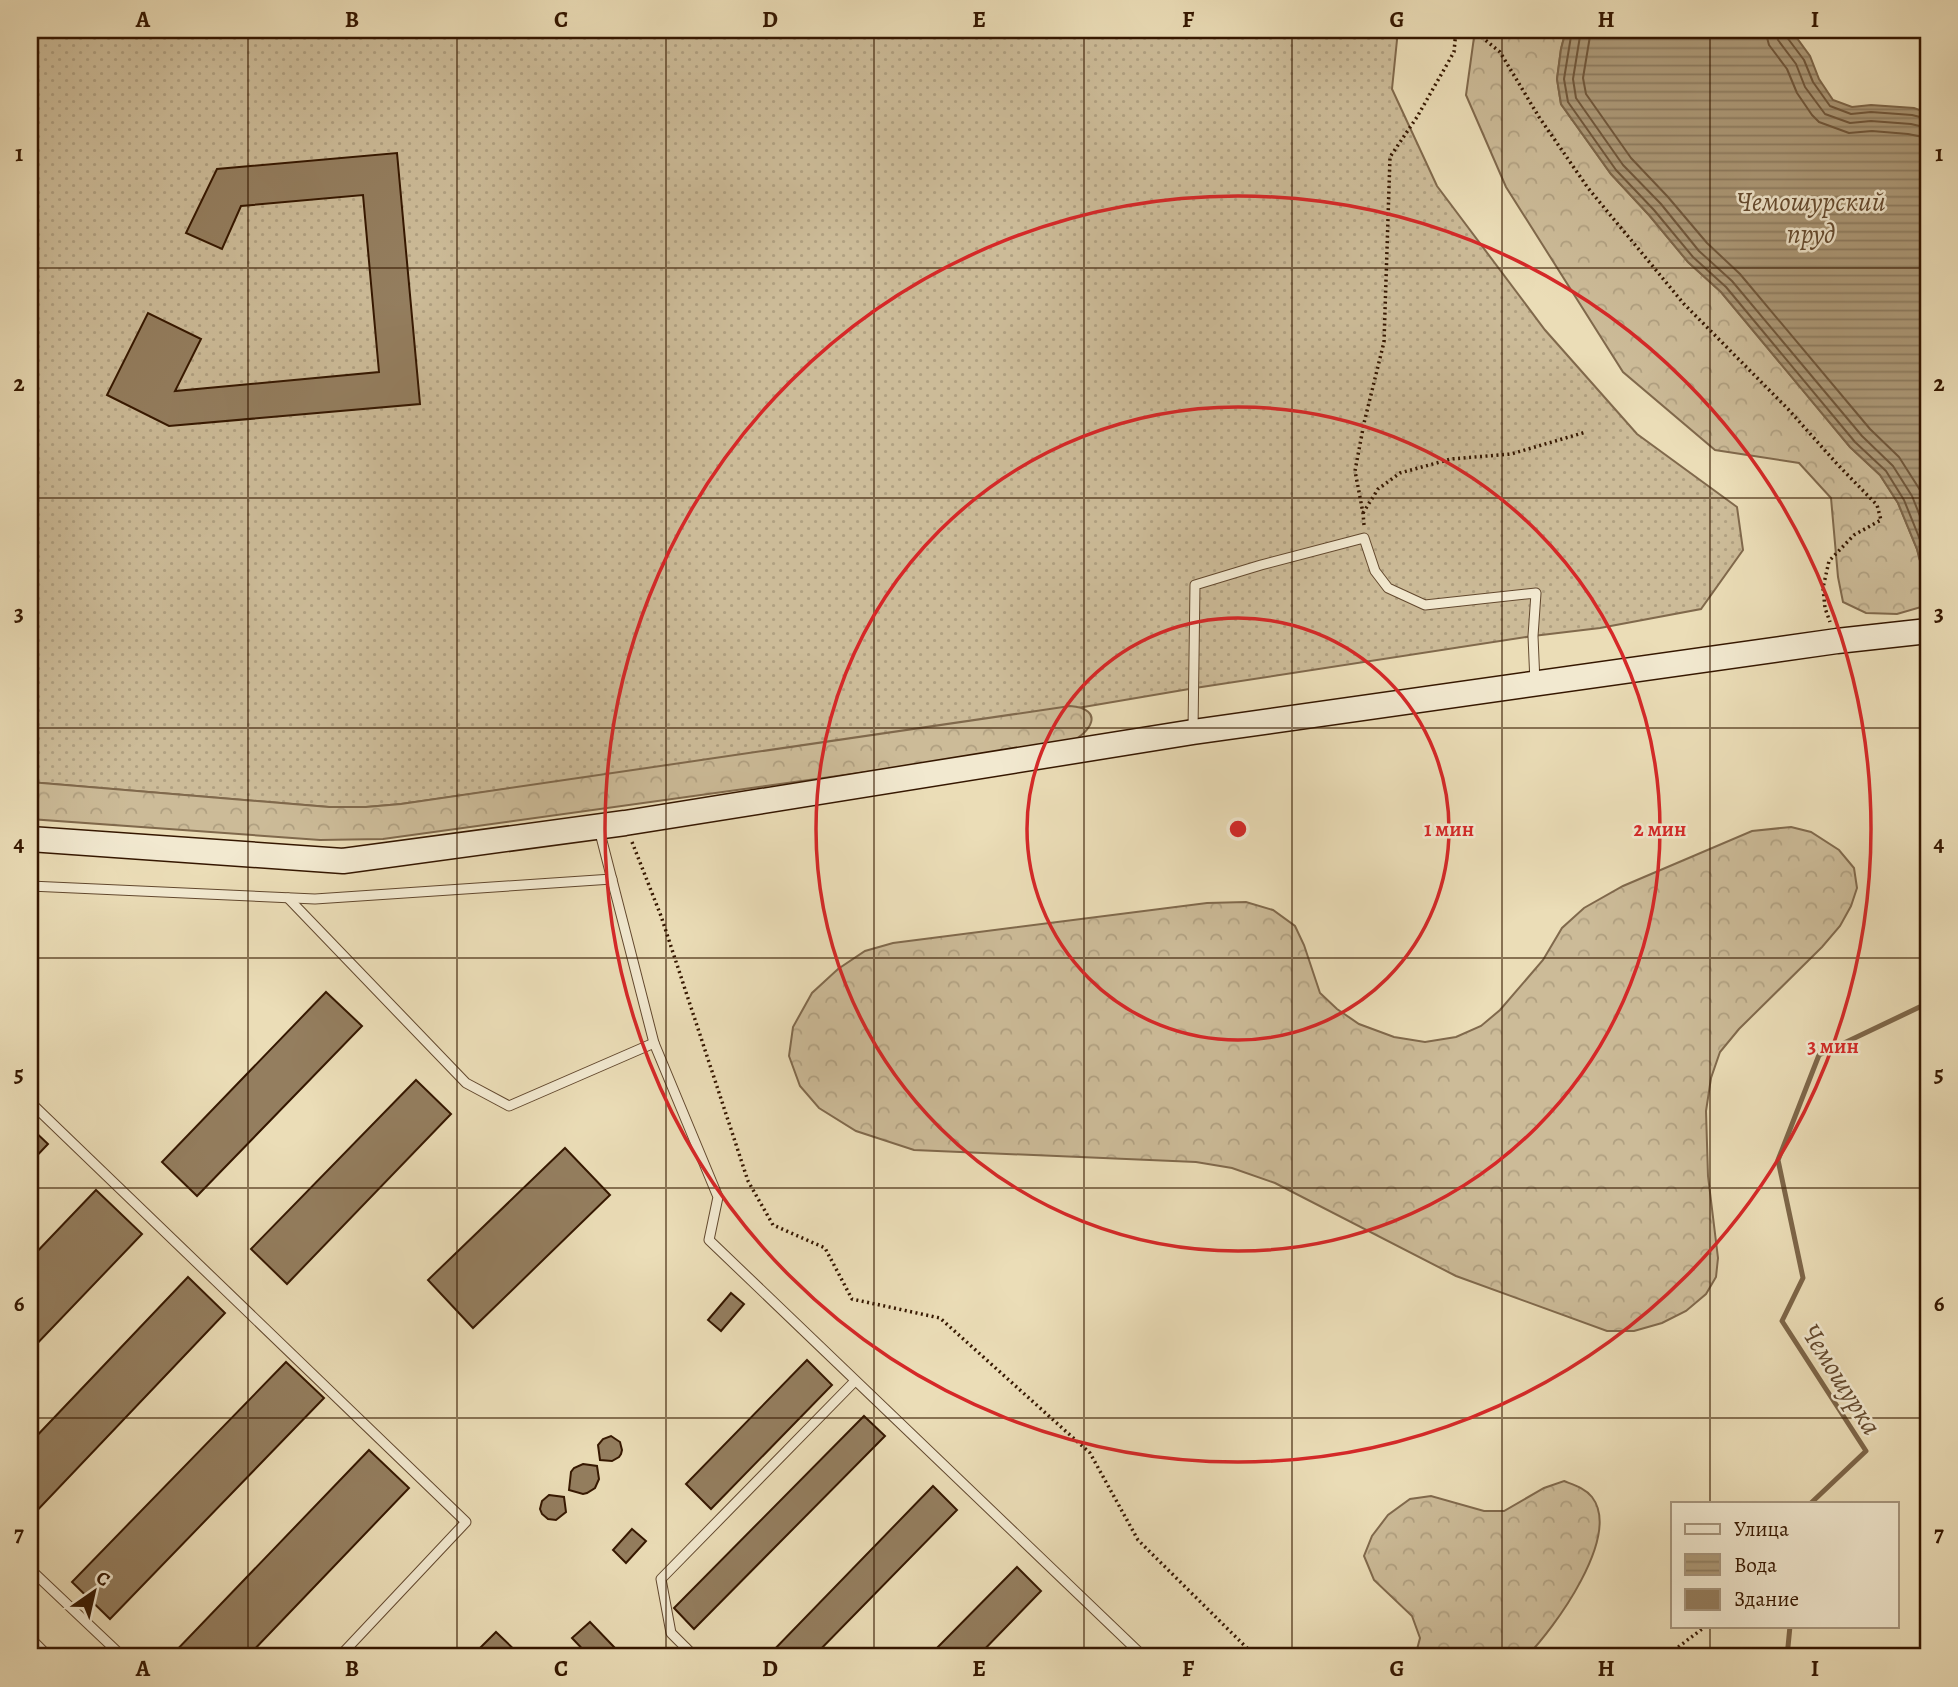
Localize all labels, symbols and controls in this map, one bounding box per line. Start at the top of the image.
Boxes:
text: A [135,4,151,35]
text: B [345,4,359,35]
text: C [554,4,568,35]
text: D [762,4,778,35]
text: E [972,4,986,35]
text: F [1182,4,1195,35]
text: G [1389,4,1405,35]
text: H [1597,4,1615,35]
text: I [1811,4,1819,35]
text: 1 [15,138,23,169]
text: 1 [1935,138,1943,169]
water label: Чемошурский пруд [1736,183,1886,253]
text: 2 [13,368,25,399]
text: 2 [1933,368,1945,399]
text: 3 [14,598,24,629]
text: 3 [1934,598,1944,629]
text: 1 мин [1424,815,1474,843]
text: 2 мин [1634,815,1686,843]
centre of rings [1226,817,1250,841]
text: 4 [14,828,25,859]
text: 4 [1934,828,1945,859]
text: 3 мин [1807,1032,1859,1060]
text: 5 [14,1058,24,1089]
text: 5 [1934,1058,1944,1089]
text: 6 [14,1288,25,1319]
text: 6 [1934,1288,1945,1319]
water label: Чемошурка [1792,1317,1890,1442]
legend [1671,1502,1898,1628]
text: Улица [1734,1515,1789,1543]
text: 7 [14,1518,24,1549]
text: 7 [1934,1518,1944,1549]
text: Вода [1734,1551,1777,1579]
north arrow [60,1558,130,1628]
text: С [91,1565,115,1593]
text: Здание [1734,1585,1799,1613]
text: A [135,1653,151,1684]
text: B [345,1653,359,1684]
text: C [554,1653,568,1684]
text: D [762,1653,778,1684]
text: E [972,1653,986,1684]
text: F [1182,1653,1195,1684]
text: G [1389,1653,1405,1684]
text: H [1597,1653,1615,1684]
text: I [1811,1653,1819,1684]

